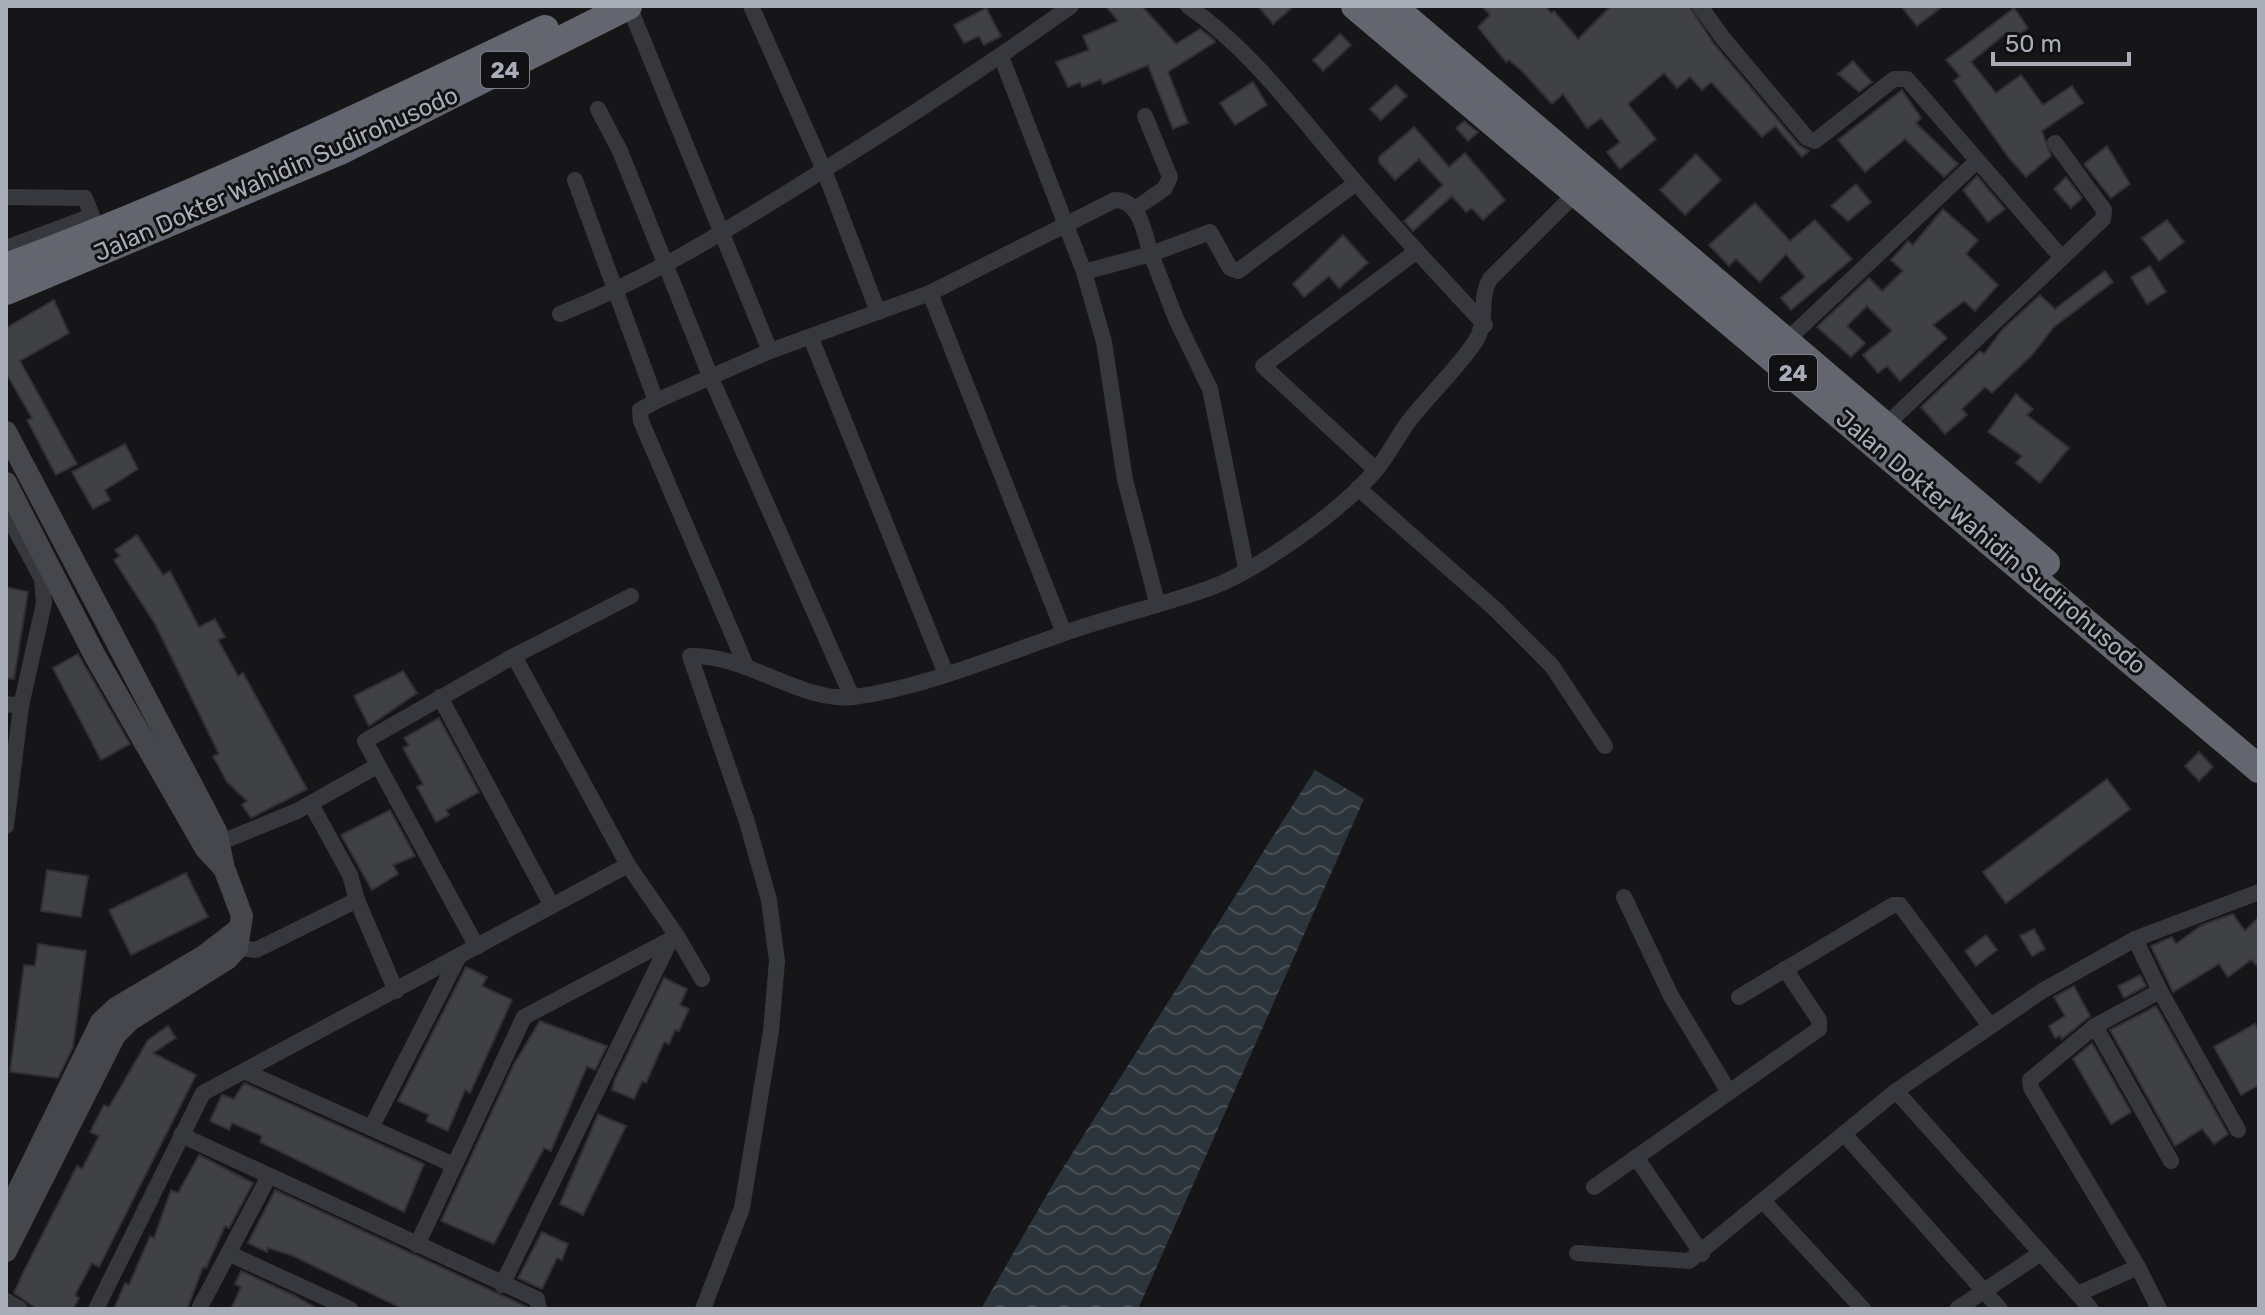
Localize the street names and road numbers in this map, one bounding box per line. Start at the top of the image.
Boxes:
road number: 24 [481,52,529,88]
street label: Jalan Dokter Wahidin Sudirohusodo [90,81,462,267]
road number: 24 [1769,355,1817,391]
street label: Jalan Dokter Wahidin Sudirohusodo [1830,404,2152,680]

